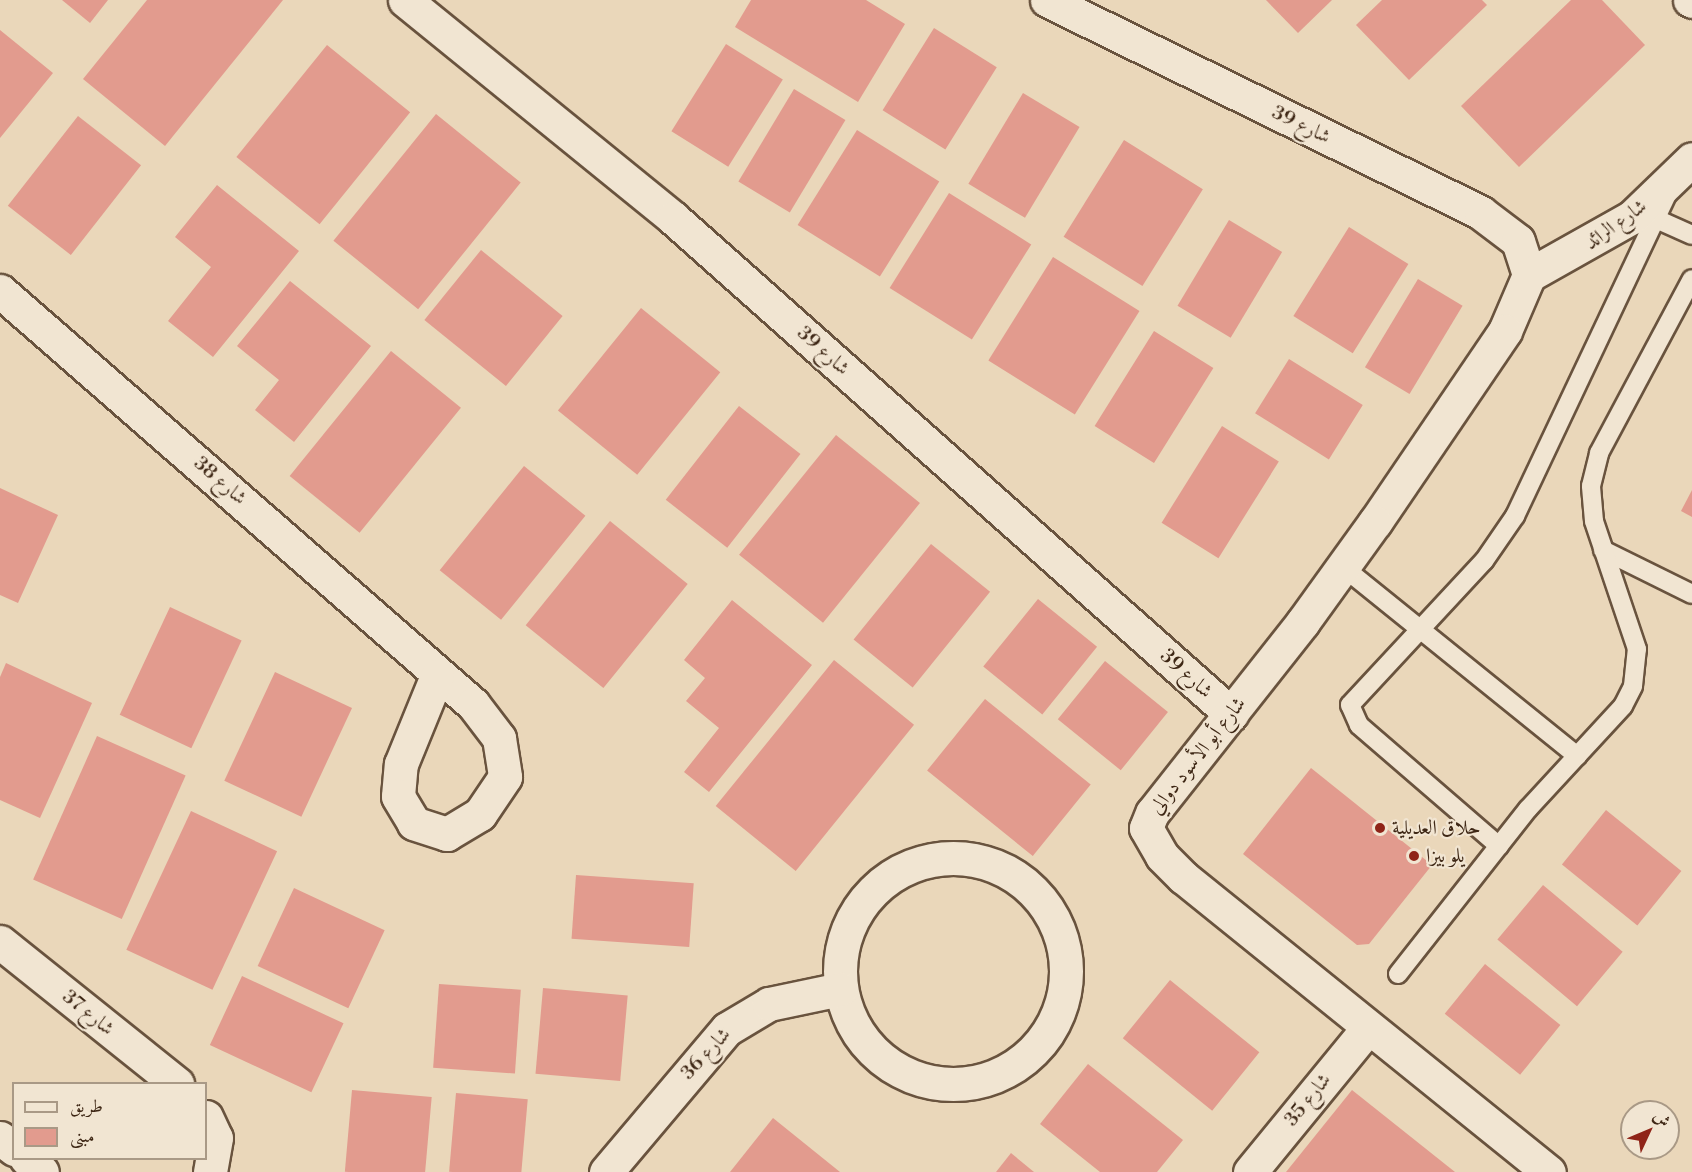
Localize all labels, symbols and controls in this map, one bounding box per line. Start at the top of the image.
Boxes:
street label: شارع 39 [1268,101,1334,149]
street label: شارع الرائد [1580,195,1652,255]
street label: شارع 39 [792,321,854,381]
street label: شارع 38 [189,452,251,510]
street label: شارع 39 [1155,644,1217,704]
street label: شارع أبو الأسود دوالي [1145,692,1251,820]
place label: حلاق العديلية [1392,816,1481,840]
marker: حلاق العديلية [1373,821,1387,835]
place label: يلو بيزا [1426,844,1464,868]
marker: يلو بيزا [1407,849,1421,863]
street label: شارع 37 [57,985,119,1041]
street label: شارع 36 [676,1023,736,1085]
street label: شارع 35 [1280,1069,1336,1131]
legend [12,1082,207,1160]
text: طريق [70,1095,103,1118]
north arrow [1620,1100,1680,1160]
text: ش [1649,1106,1674,1132]
text: مبنى [70,1125,95,1148]

